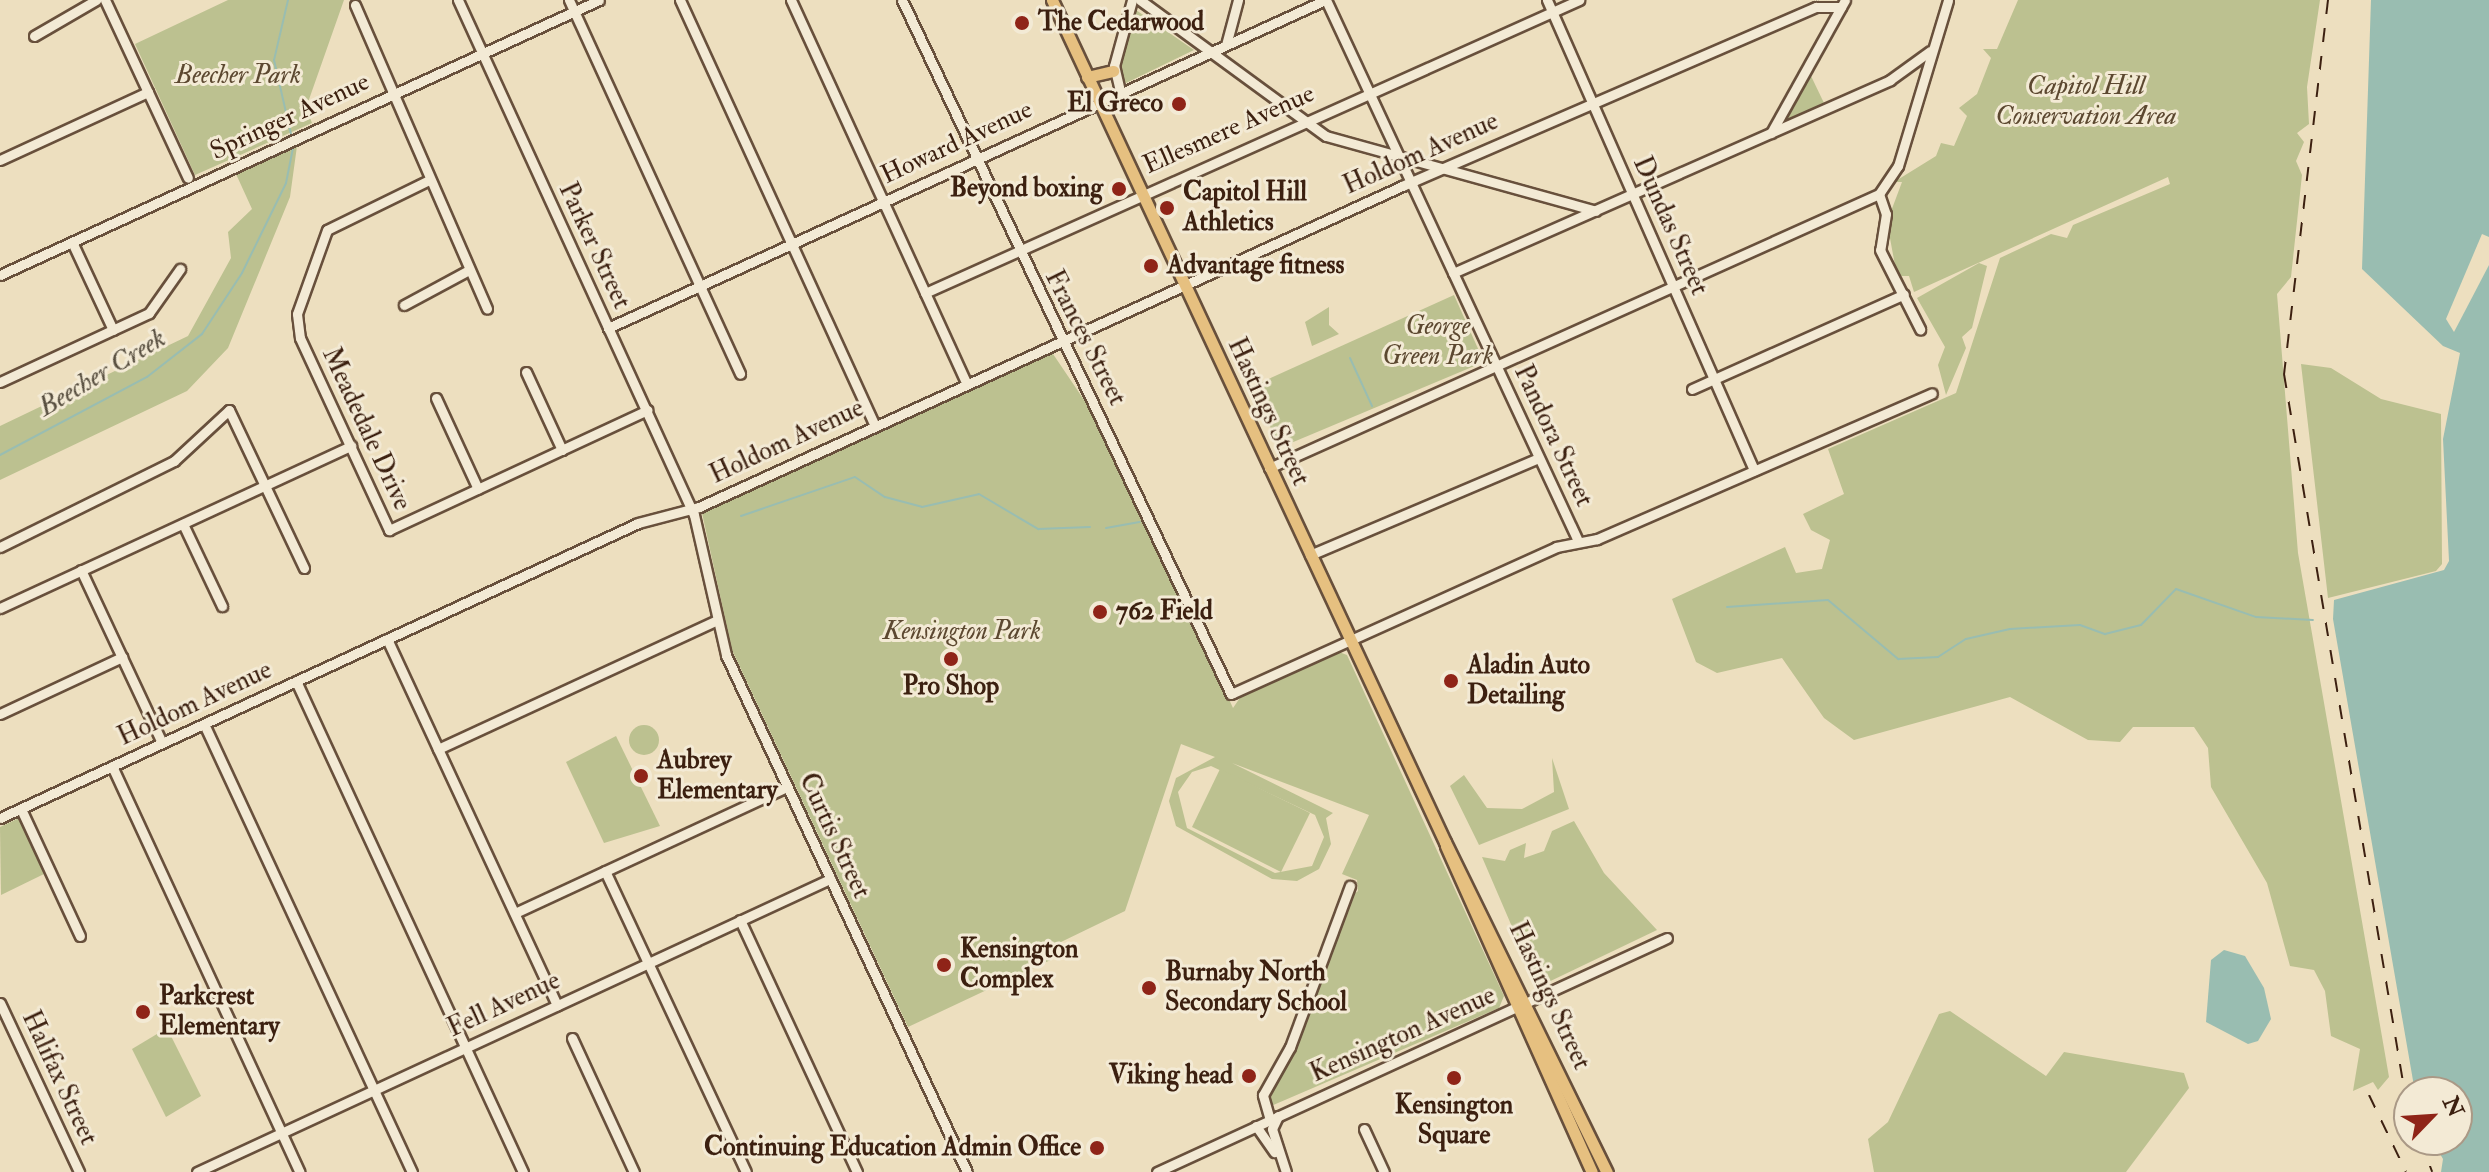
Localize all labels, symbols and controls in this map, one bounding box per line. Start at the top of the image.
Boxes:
place label: The Cedarwood [1038,7,1204,39]
marker: The Cedarwood [1013,14,1031,32]
park label: Beecher Park [175,60,301,92]
street label: Springer Avenue [206,67,374,167]
park label: Capitol Hill Conservation Area [1995,71,2177,132]
street label: Ellesmere Avenue [1139,78,1319,182]
place label: El Greco [1067,88,1163,120]
street label: Howard Avenue [877,94,1037,192]
marker: El Greco [1170,95,1188,113]
street label: Holdom Avenue [1339,106,1503,202]
street label: Dundas Street [1626,152,1714,300]
place label: Beyond boxing [950,173,1103,205]
place label: Capitol Hill Athletics [1183,177,1307,238]
street label: Parker Street [551,178,637,314]
marker: Beyond boxing [1110,180,1128,198]
marker: Capitol Hill Athletics [1158,199,1176,217]
place label: Advantage fitness [1167,250,1344,282]
marker: Advantage fitness [1142,257,1160,275]
street label: Frances Street [1038,265,1132,411]
park label: George Green Park [1382,311,1494,372]
water label: Beecher Creek [32,322,172,424]
street label: Hastings Street [1220,333,1316,491]
street label: Meadedale Drive [315,343,417,515]
street label: Pandora Street [1507,360,1599,512]
street label: Holdom Avenue [705,393,869,491]
place label: 762 Field [1116,596,1213,628]
marker: 762 Field [1091,603,1109,621]
park label: Kensington Park [883,616,1041,648]
marker: Pro Shop [942,650,960,668]
place label: Aladin Auto Detailing [1467,650,1590,712]
street label: Holdom Avenue [113,655,277,753]
place label: Pro Shop [903,671,999,703]
marker: Aladin Auto Detailing [1442,672,1460,690]
place label: Aubrey Elementary [657,745,778,806]
marker: Aubrey Elementary [632,767,650,785]
street label: Curtis Street [791,769,877,903]
street label: Hastings Street [1501,917,1597,1075]
place label: Kensington Complex [960,934,1078,996]
marker: Kensington Complex [935,956,953,974]
place label: Burnaby North Secondary School [1165,957,1347,1018]
street label: Fell Avenue [443,965,565,1045]
marker: Burnaby North Secondary School [1140,979,1158,997]
street label: Kensington Avenue [1306,980,1500,1090]
place label: Parkcrest Elementary [159,981,280,1042]
marker: Parkcrest Elementary [134,1003,152,1021]
street label: Halifax Street [14,1006,104,1150]
place label: Viking head [1109,1060,1233,1092]
marker: Viking head [1240,1067,1258,1085]
marker: Kensington Square [1445,1069,1463,1087]
north arrow [2393,1076,2473,1156]
place label: Kensington Square [1395,1090,1513,1152]
text: N [2436,1092,2470,1122]
place label: Continuing Education Admin Office [704,1132,1081,1164]
marker: Continuing Education Admin Office [1088,1139,1106,1157]

